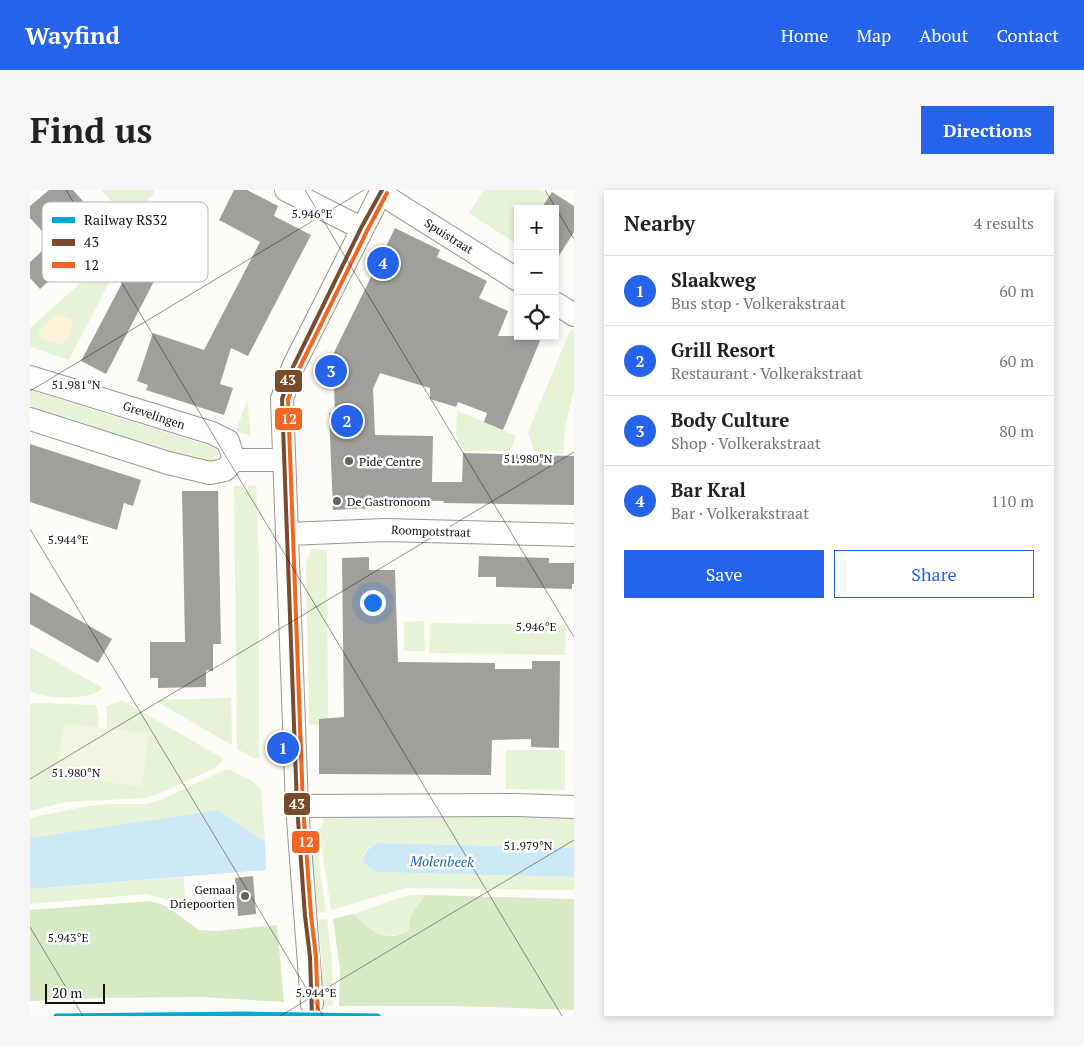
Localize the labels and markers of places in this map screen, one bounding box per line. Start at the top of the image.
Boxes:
pin: 4 [367,244,399,282]
pin: 3 [315,352,347,390]
pin: 2 [331,402,363,440]
place label: Pide Centre [359,454,421,469]
marker: Pide Centre [343,455,355,467]
place label: De Gastronoom [347,494,431,509]
marker: De Gastronoom [331,495,343,507]
pin: 1 [267,729,299,767]
place label: Gemaal Driepoorten [170,882,235,911]
marker: Gemaal Driepoorten [239,890,251,902]

